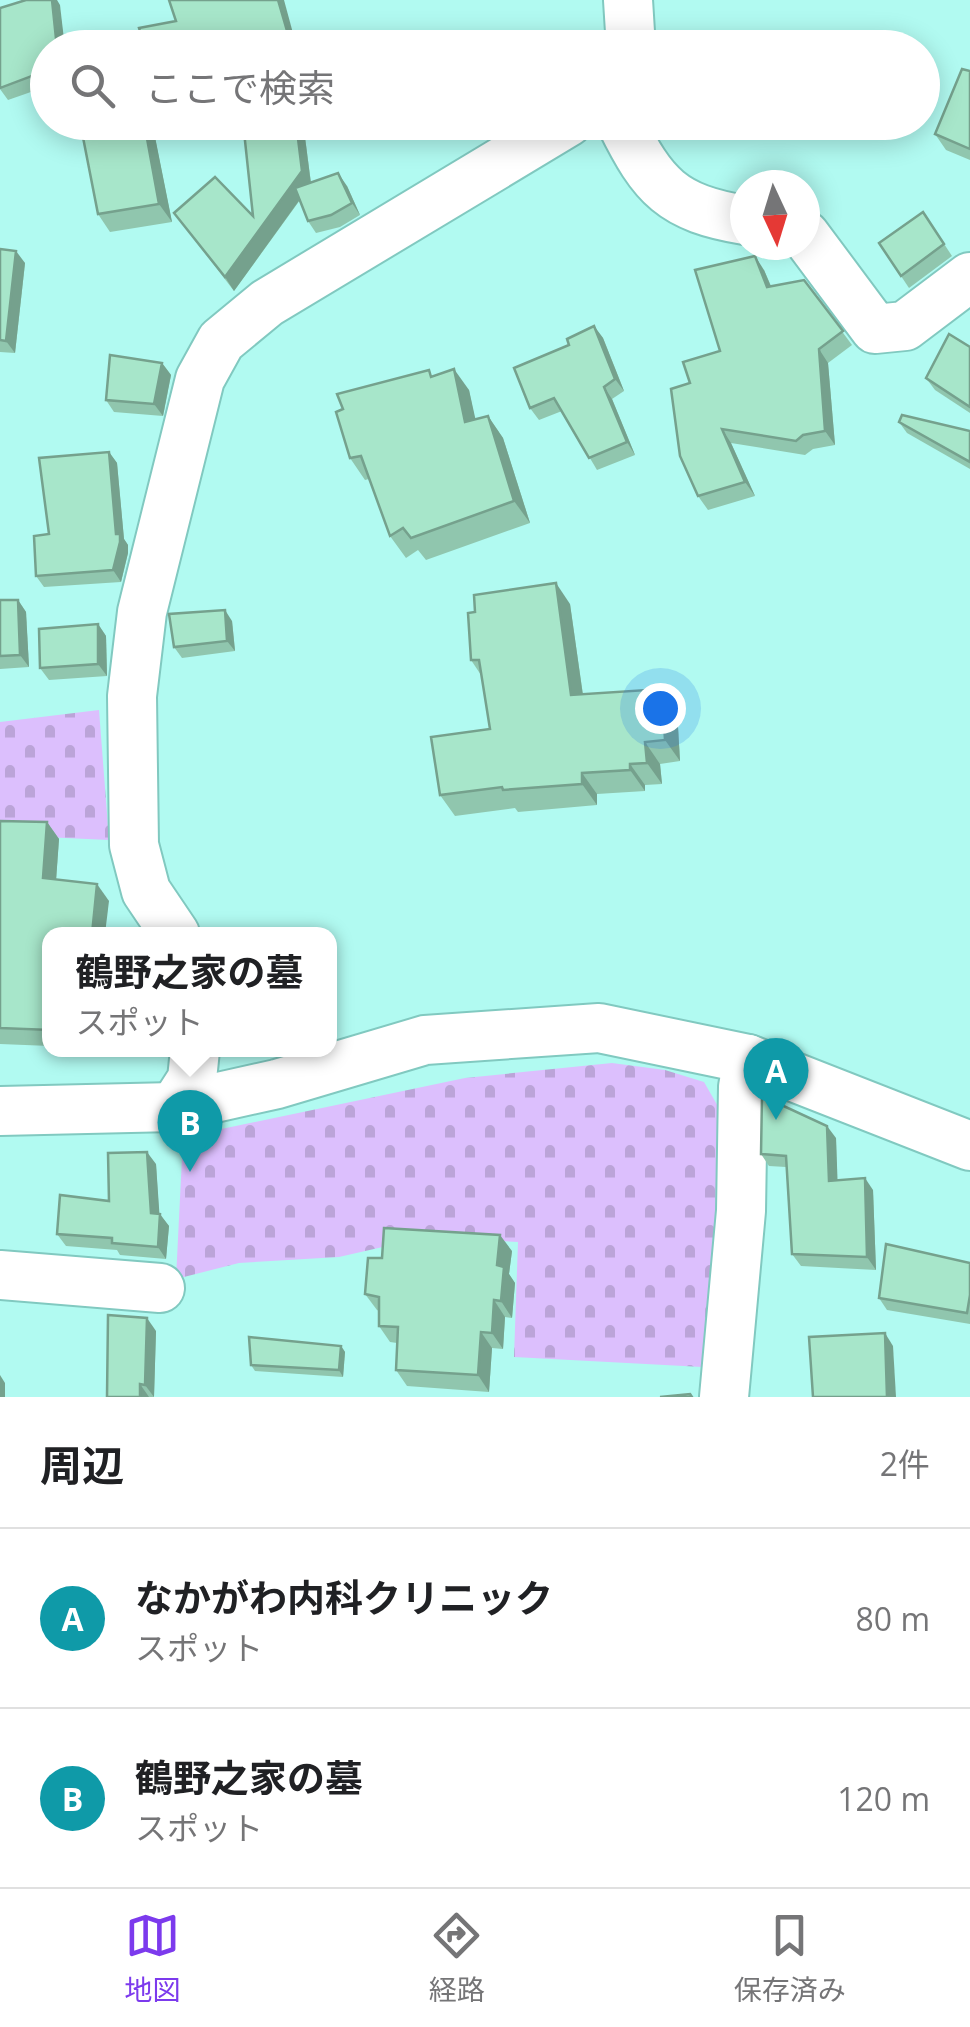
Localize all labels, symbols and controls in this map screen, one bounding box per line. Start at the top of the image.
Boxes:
search box [30,30,940,140]
icon: search [65,58,120,113]
text: ここで検索 [145,61,335,113]
north arrow [730,170,820,260]
your location [635,683,686,734]
popup [42,927,337,1057]
text: 鶴野之家の墓 [75,945,304,997]
text: スポット [75,1000,204,1043]
pin: A [744,1038,808,1120]
pin: B [158,1090,222,1172]
text: 周辺 [40,1436,124,1493]
text: 2件 [880,1442,930,1485]
text: なかがわ内科クリニック [135,1571,553,1623]
text: A [61,1597,84,1640]
text: 80 m [855,1597,930,1640]
text: スポット [135,1626,263,1669]
text: 鶴野之家の墓 [135,1751,363,1803]
text: B [62,1777,83,1820]
text: 120 m [837,1777,930,1820]
text: スポット [135,1806,263,1849]
tab: 地図 [124,1908,180,2008]
tab: 経路 [429,1908,485,2008]
tab: 保存済み [734,1908,846,2008]

